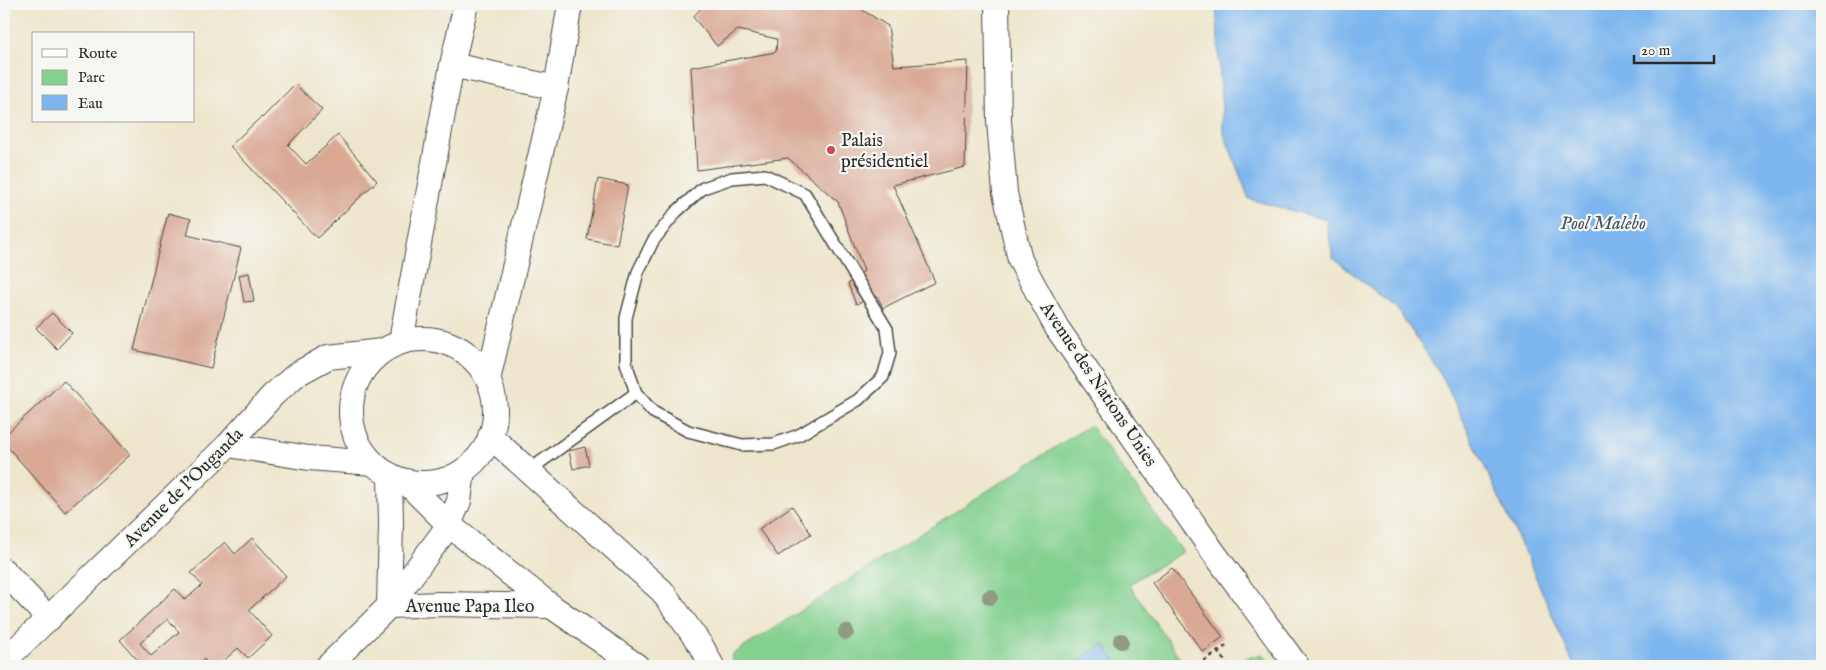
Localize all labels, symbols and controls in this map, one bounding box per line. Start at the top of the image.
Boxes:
legend [32,32,195,122]
scale bar [1634,32,1714,64]
text: 20 m [1641,41,1671,60]
text: Route [78,44,117,63]
text: Parc [78,68,105,87]
text: Eau [78,94,103,113]
place label: Palais présidentiel [841,130,928,174]
marker: Palais présidentiel [825,144,837,156]
water label: Pool Malebo [1560,212,1646,236]
street label: Avenue des Nations Unies [1033,297,1162,472]
street label: Avenue de l’Ouganda [119,423,249,553]
street label: Avenue Papa Ileo [404,596,535,619]

